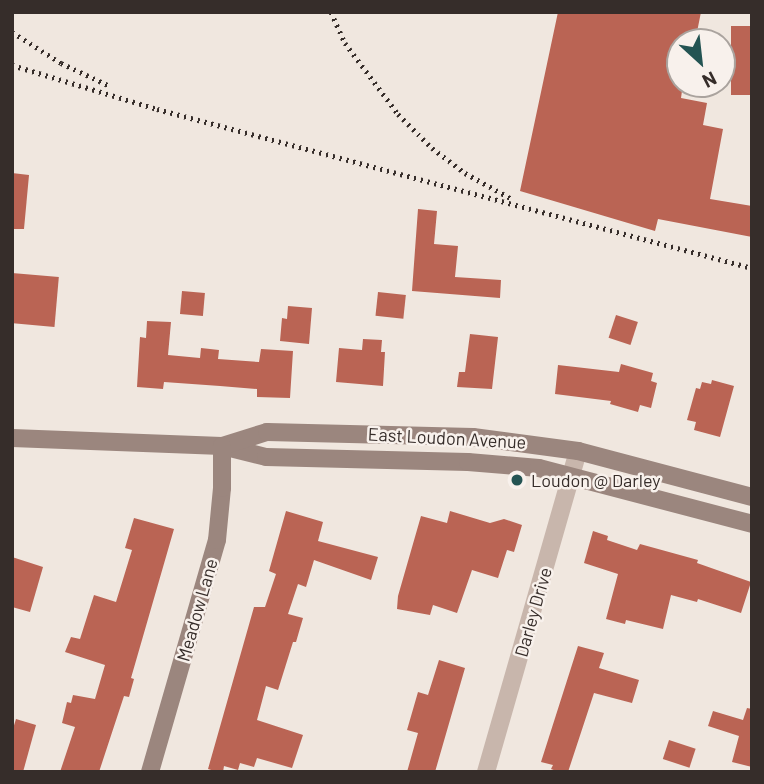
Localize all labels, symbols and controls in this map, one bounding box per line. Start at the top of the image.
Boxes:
north arrow [666,28,736,98]
text: N [699,67,721,93]
street label: East Loudon Avenue [367,423,527,453]
place label: Loudon @ Darley [531,469,661,491]
marker: Loudon @ Darley [509,472,525,488]
street label: Meadow Lane [172,556,222,664]
street label: Darley Drive [510,565,556,659]

